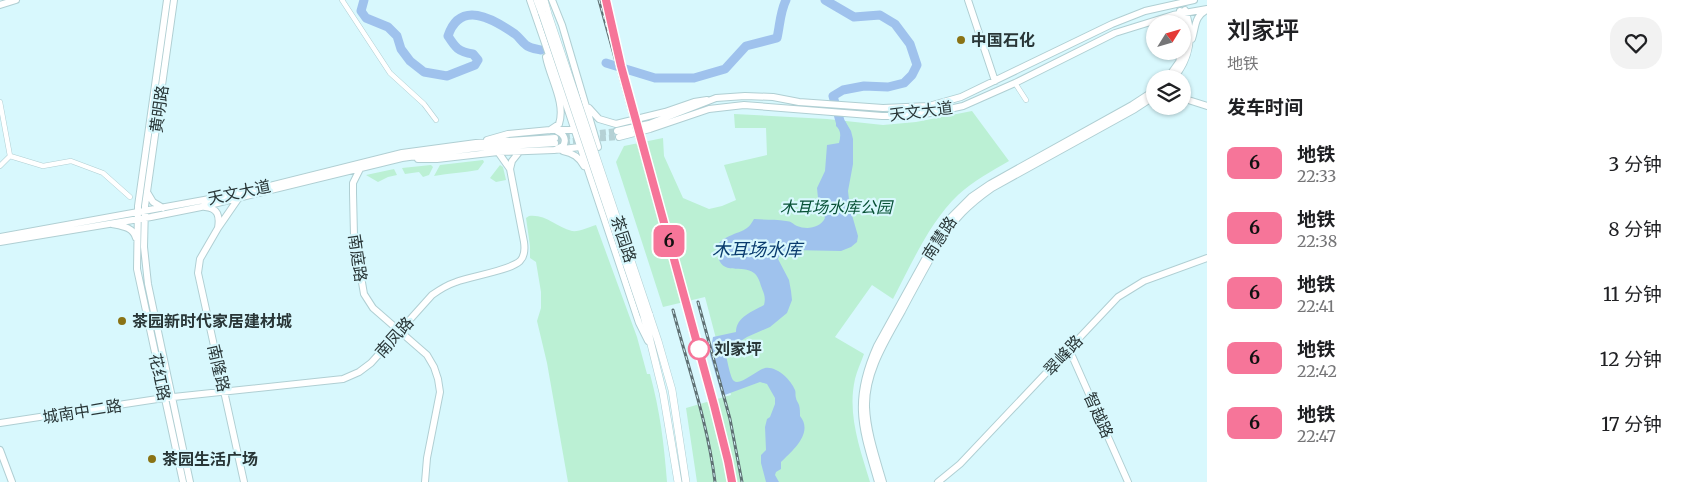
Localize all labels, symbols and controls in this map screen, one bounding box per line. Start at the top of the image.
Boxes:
north arrow [1146,15,1191,60]
map controls [1146,15,1191,115]
text: 刘家坪 [1227,15,1299,46]
button: heart [1610,17,1662,69]
place label: 中国石化 [971,30,1035,50]
marker: 中国石化 [955,34,967,46]
text: 地铁 [1227,53,1259,73]
button: layers [1146,70,1191,115]
street label: 黄明路 [146,84,172,134]
text: 发车时间 [1227,95,1303,119]
street label: 天文大道 [888,97,954,125]
text: 地铁 [1297,142,1335,166]
text: 6 [1249,151,1260,174]
text: 3 分钟 [1609,152,1662,176]
text: 22:33 [1297,166,1336,186]
street label: 天文大道 [206,176,272,208]
park label: 木耳场水库公园 [780,197,894,217]
text: 地铁 [1297,207,1335,231]
street label: 南慧路 [918,212,960,264]
street label: 茶园路 [607,213,641,265]
text: 6 [1249,216,1260,239]
text: 8 分钟 [1608,217,1662,241]
line badge: 6 [653,225,685,257]
text: 6 [663,229,675,252]
text: 22:38 [1297,231,1337,251]
street label: 南庭路 [345,233,371,283]
water label: 木耳场水库 [712,238,805,261]
text: 地铁 [1297,272,1335,296]
text: 6 [1249,281,1260,304]
text: 11 分钟 [1603,282,1662,306]
text: 22:41 [1297,296,1334,316]
place label: 茶园新时代家居建材城 [132,311,292,331]
street label: 南凤路 [371,312,417,362]
marker: 茶园新时代家居建材城 [116,315,128,327]
street label: 翠峰路 [1039,331,1087,379]
text: 地铁 [1297,337,1335,361]
marker: 刘家坪 [688,338,710,360]
place label: 刘家坪 [714,339,762,359]
street label: 南隆路 [204,342,234,394]
text: 6 [1249,346,1260,369]
text: 12 分钟 [1600,347,1662,371]
street label: 花红路 [145,351,175,403]
text: 22:42 [1297,361,1337,381]
street label: 智越路 [1080,389,1118,441]
street label: 城南中二路 [41,395,123,427]
text: 地铁 [1297,402,1335,426]
text: 6 [1249,411,1260,434]
text: 17 分钟 [1601,412,1662,436]
text: 22:47 [1297,426,1336,446]
place label: 茶园生活广场 [162,449,258,469]
marker: 茶园生活广场 [146,453,158,465]

